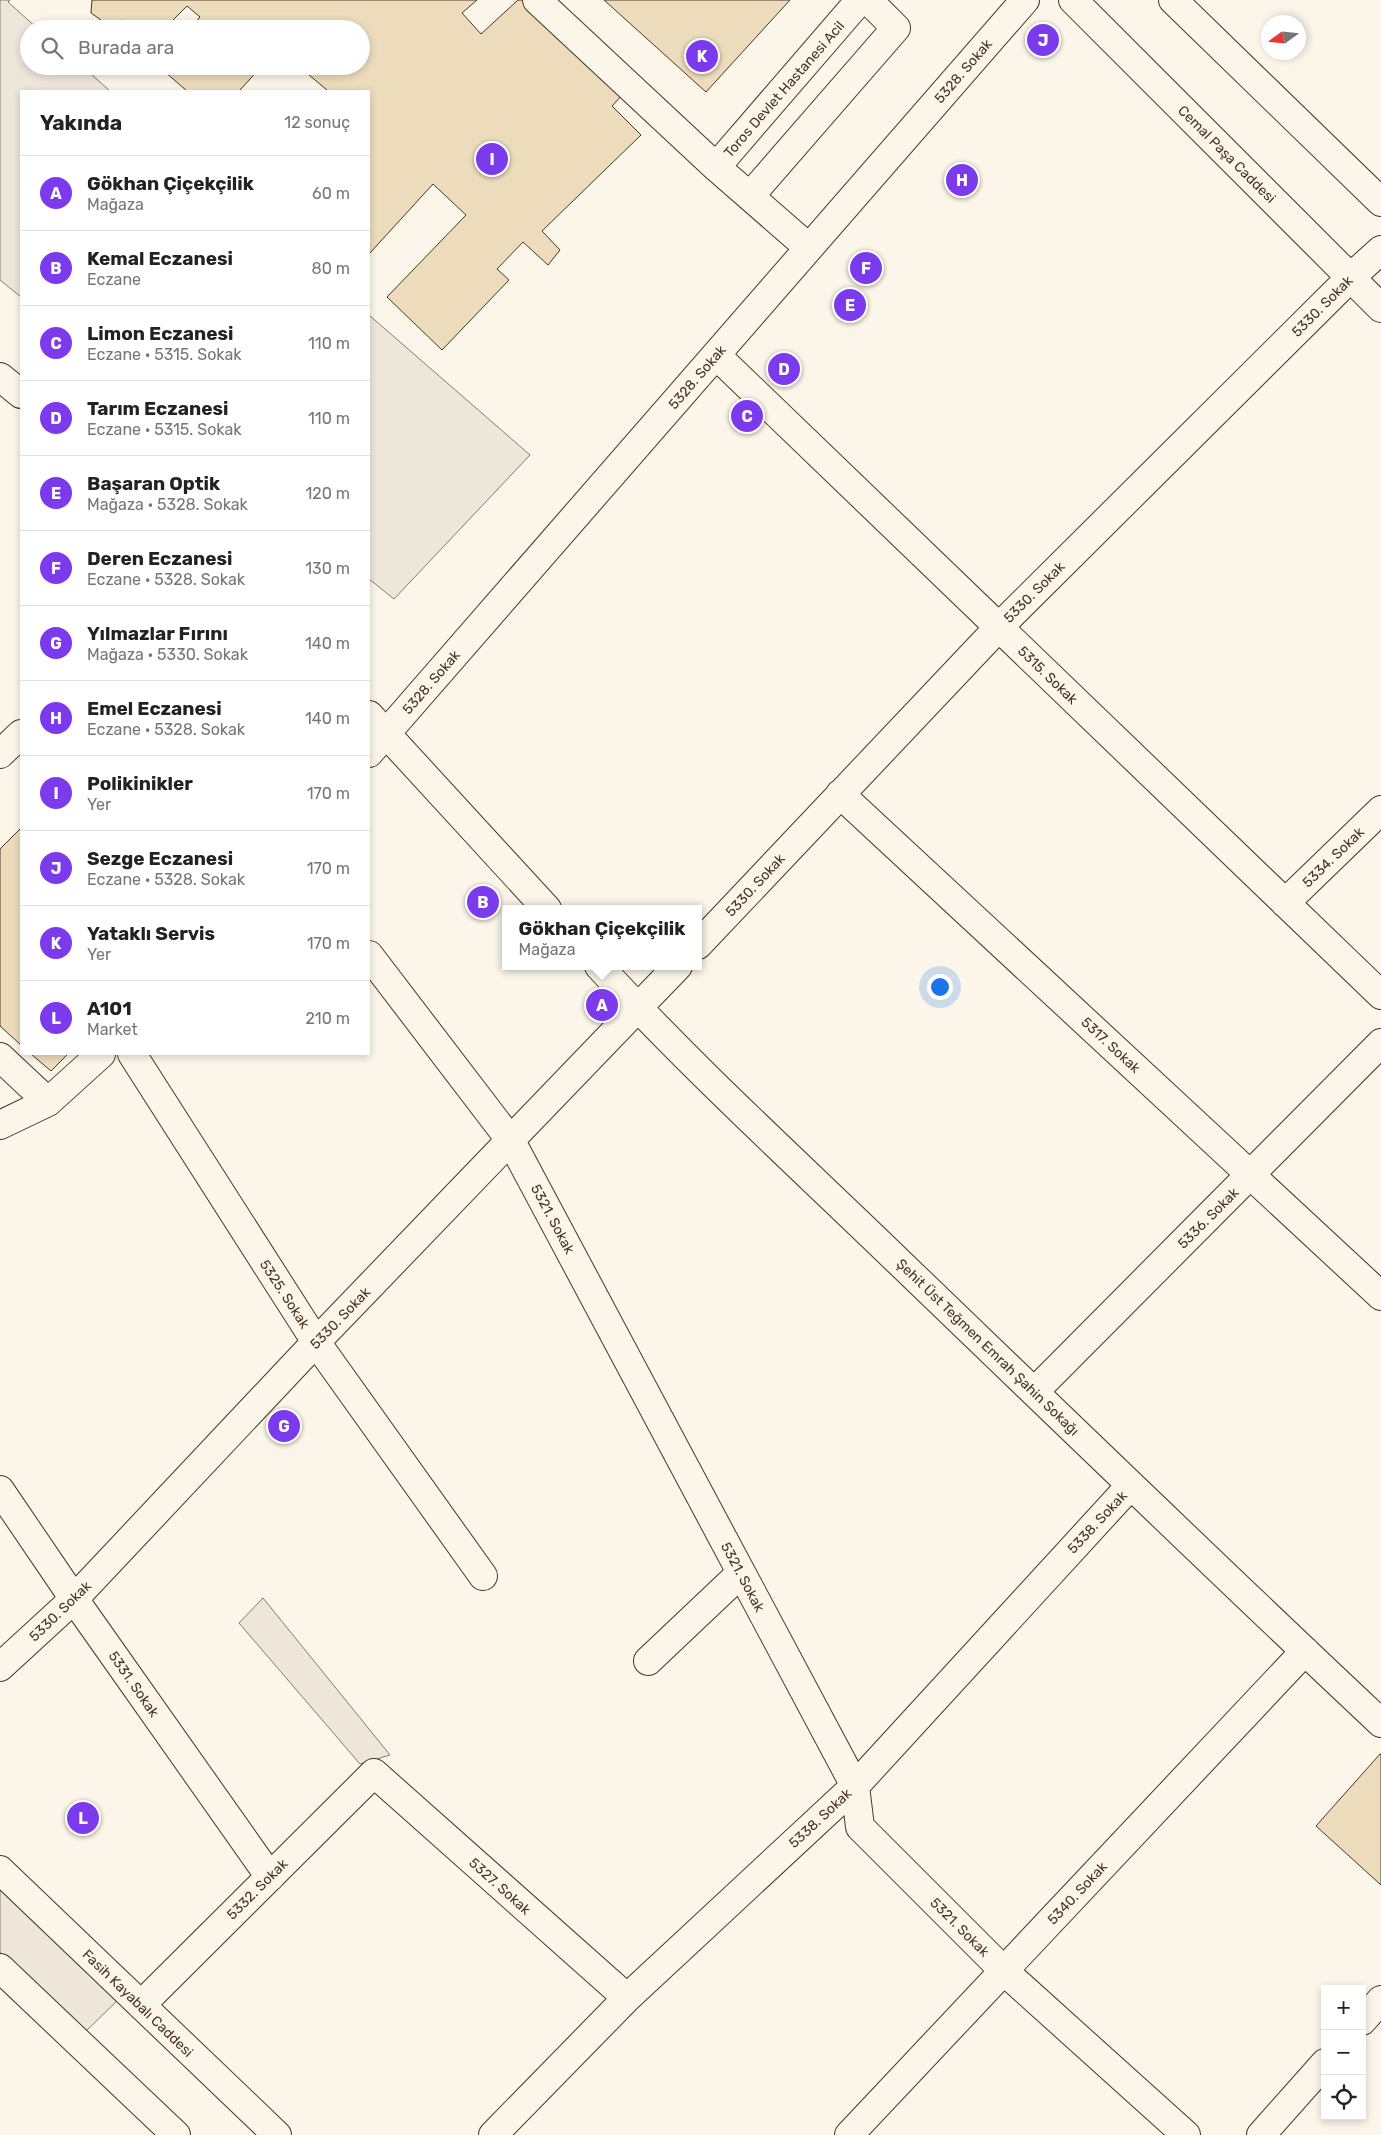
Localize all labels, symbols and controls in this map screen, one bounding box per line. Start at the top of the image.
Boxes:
north arrow [1261,15,1306,60]
street label: Toros Devlet Hastanesi Acil [720,18,848,161]
search box [20,20,370,75]
pin: J [1027,21,1059,59]
icon: search [38,34,66,62]
street label: 5328. Sokak [931,35,996,107]
text: Burada ara [78,36,174,59]
pin: K [686,37,718,75]
street label: Cemal Paşa Caddesi [1174,102,1279,207]
text: Yakında [40,110,122,135]
text: 12 sonuç [284,113,350,132]
pin: I [476,140,508,178]
pin: H [946,161,978,199]
text: Gökhan Çiçekçilik [87,172,254,195]
text: A [50,184,62,203]
text: 60 m [312,184,350,203]
text: Mağaza [87,195,144,214]
text: Kemal Eczanesi [87,247,233,270]
pin: F [850,249,882,287]
text: B [50,259,62,278]
text: 80 m [312,259,350,278]
text: Eczane [87,270,141,289]
street label: 5330. Sokak [1288,272,1357,340]
pin: E [834,286,866,324]
text: Limon Eczanesi [87,322,234,345]
text: C [50,334,62,353]
text: 110 m [308,334,350,353]
street label: 5328. Sokak [665,341,730,413]
text: Eczane · 5315. Sokak [87,345,242,364]
pin: D [768,350,800,388]
text: Tarım Eczanesi [87,397,228,420]
pin: C [731,397,763,435]
text: D [50,409,62,428]
text: 110 m [308,409,350,428]
text: Eczane · 5315. Sokak [87,420,242,439]
text: Başaran Optik [87,472,220,495]
text: E [51,484,61,503]
text: 120 m [305,484,350,503]
text: Mağaza · 5328. Sokak [87,495,248,514]
text: Deren Eczanesi [87,547,232,570]
street label: 5330. Sokak [1000,558,1069,626]
text: F [51,559,61,578]
text: 130 m [305,559,350,578]
text: Eczane · 5328. Sokak [87,570,245,589]
text: Yılmazlar Fırını [87,622,228,645]
text: G [50,634,62,653]
text: 140 m [305,634,350,653]
street label: 5315. Sokak [1014,643,1082,709]
text: Mağaza · 5330. Sokak [87,645,248,664]
street label: 5328. Sokak [399,646,464,718]
text: Emel Eczanesi [87,697,222,720]
text: H [50,709,62,728]
text: 140 m [305,709,350,728]
text: Eczane · 5328. Sokak [87,720,245,739]
text: Polikinikler [87,772,193,795]
text: I [53,784,59,803]
text: 170 m [307,784,350,803]
text: Yer [87,795,111,814]
street label: 5334. Sokak [1299,823,1368,891]
text: Sezge Eczanesi [87,847,233,870]
street label: 5330. Sokak [722,850,789,920]
text: J [51,859,61,878]
text: 170 m [307,859,350,878]
text: Eczane · 5328. Sokak [87,870,245,889]
pin: B [467,883,499,921]
popup [502,905,702,970]
text: Gökhan Çiçekçilik [519,917,685,940]
text: Yataklı Servis [87,922,215,945]
text: K [51,934,61,953]
text: 170 m [307,934,350,953]
text: Mağaza [519,940,576,959]
text: Yer [87,945,111,964]
your location [927,974,953,1000]
pin: A [586,986,618,1024]
text: A101 [87,997,132,1020]
text: L [51,1009,61,1028]
text: 210 m [305,1009,350,1028]
street label: 5317. Sokak [1078,1014,1144,1078]
text: Market [87,1020,138,1039]
street label: 5321. Sokak [527,1181,578,1258]
street label: 5336. Sokak [1174,1184,1243,1252]
street label: Şehit Üst Teğmen Emrah Şahin Sokağı [893,1255,1083,1439]
street label: 5325. Sokak [256,1257,314,1333]
street label: 5330. Sokak [307,1283,375,1353]
pin: G [268,1407,300,1445]
street label: 5338. Sokak [1064,1487,1131,1557]
street label: 5321. Sokak [717,1539,768,1616]
street label: 5330. Sokak [26,1577,95,1645]
street label: 5331. Sokak [105,1648,163,1721]
street label: 5338. Sokak [785,1784,856,1852]
pin: L [67,1799,99,1837]
street label: 5327. Sokak [465,1854,535,1919]
street label: 5332. Sokak [223,1855,292,1923]
street label: 5340. Sokak [1044,1858,1111,1928]
street label: 5321. Sokak [927,1894,993,1961]
street label: Fasih Kayabalı Caddesi [79,1946,197,2061]
map controls [1321,1985,1366,2120]
button: + [1321,1985,1366,2030]
button: − [1321,2030,1366,2075]
button: locate [1321,2075,1366,2120]

